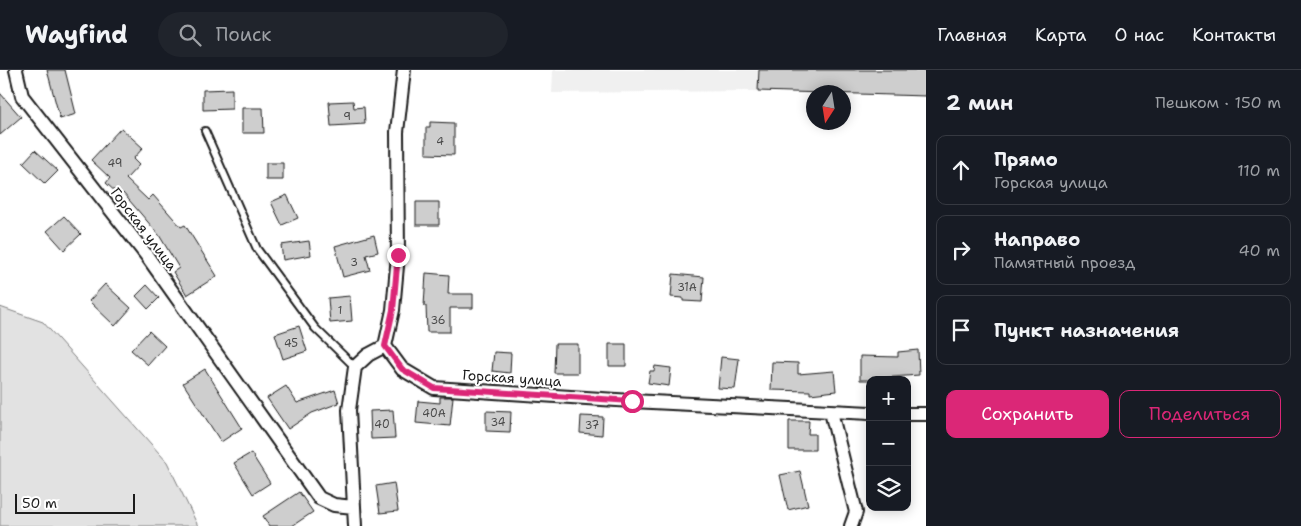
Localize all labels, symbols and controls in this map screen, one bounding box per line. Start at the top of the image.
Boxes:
search box [158,12,508,57]
text: Wayfind [25,19,128,51]
icon: search [176,21,204,49]
text: Поиск [216,22,271,47]
text: Главная [937,23,1007,47]
text: Карта [1035,23,1087,47]
text: О нас [1115,23,1164,47]
text: Контакты [1192,23,1276,47]
north arrow [806,85,851,130]
text: 2 мин [946,89,1013,117]
text: Пешком · 150 m [1155,92,1281,113]
house number: 9 [343,109,351,124]
house number: 4 [436,134,444,149]
text: Прямо [994,147,1058,172]
house number: 49 [108,156,122,171]
icon: ahead [947,156,975,184]
text: 110 m [1237,160,1280,181]
text: Горская улица [994,172,1108,193]
street label: Горская улица [107,184,181,274]
text: Направо [994,227,1080,252]
icon: right [947,236,975,264]
text: 40 m [1238,240,1280,261]
route end [387,244,410,267]
text: Памятный проезд [994,252,1135,273]
house number: 3 [350,255,358,270]
house number: 31А [677,280,697,295]
house number: 1 [338,303,342,318]
house number: 36 [430,313,446,328]
icon: arrive [947,316,975,344]
text: Пункт назначения [994,318,1179,343]
house number: 45 [284,336,298,351]
street label: Горская улица [462,366,562,390]
map controls [866,376,911,511]
button: + [866,376,911,421]
route start [621,390,644,413]
button: Сохранить [946,390,1109,438]
button: Поделиться [1119,390,1281,438]
house number: 40А [422,406,446,421]
house number: 34 [491,415,506,430]
house number: 40 [374,417,390,432]
house number: 37 [585,418,600,433]
button: − [866,421,911,466]
button: layers [866,466,911,511]
scale bar [15,491,135,514]
text: 50 m [22,494,57,512]

